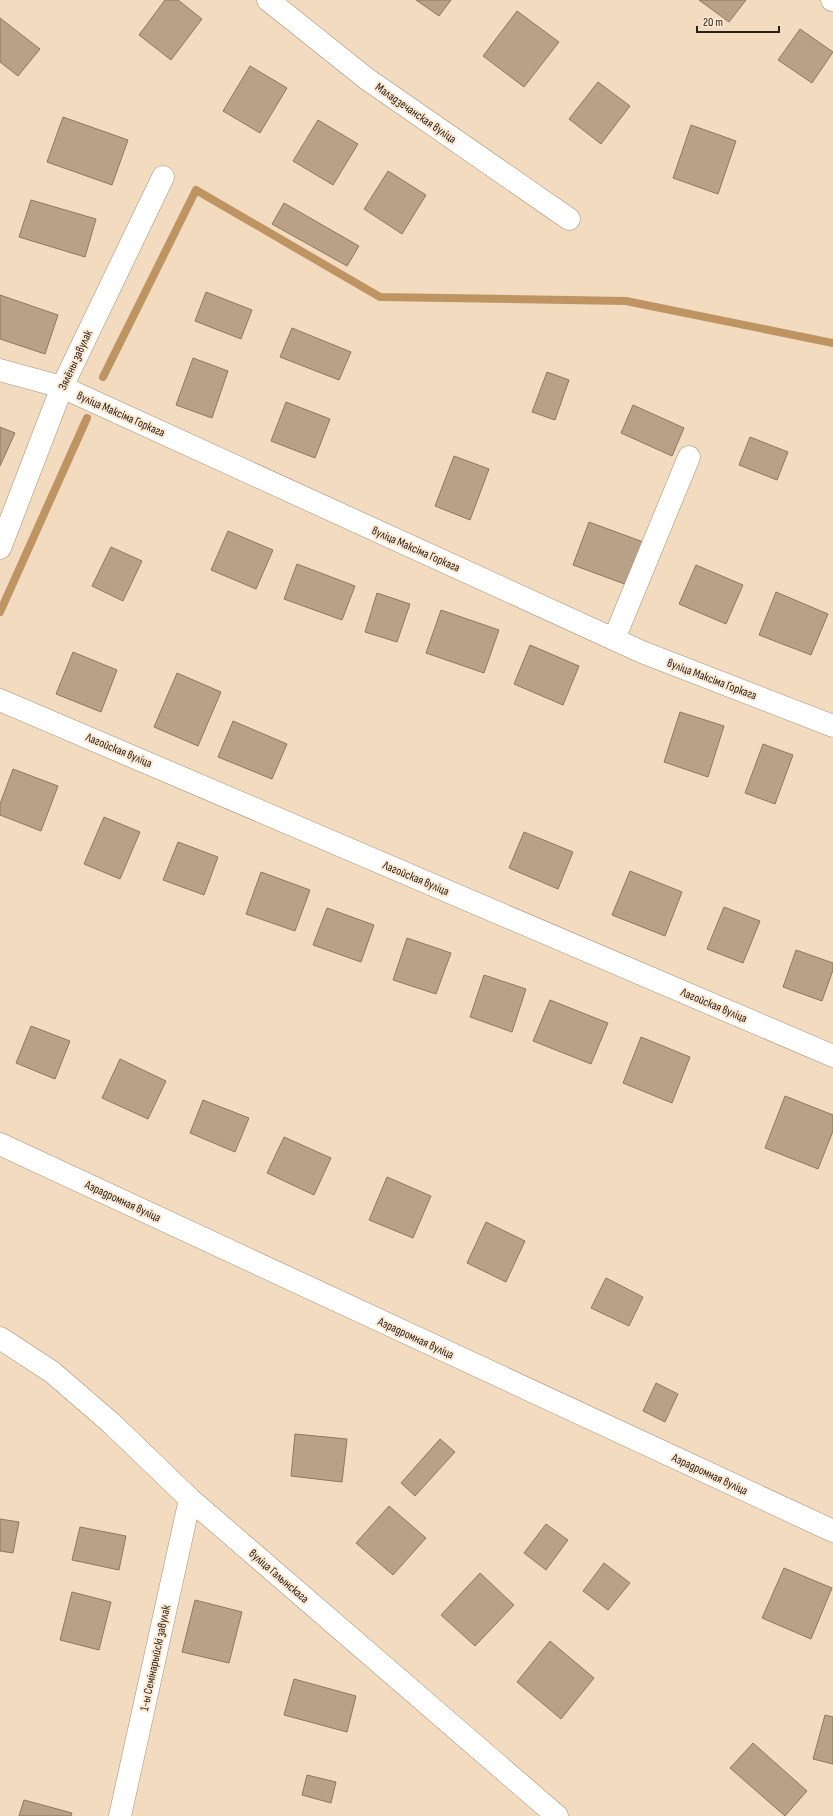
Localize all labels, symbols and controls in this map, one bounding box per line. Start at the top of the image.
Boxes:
scale bar [697,8,779,34]
text: 20 m [703,15,723,30]
street label: Маладзечанская вуліца [372,80,459,147]
street label: Зялёны завулак [55,327,96,393]
street label: вуліца Максіма Горкага [74,388,168,441]
street label: вуліца Максіма Горкага [369,523,463,576]
street label: вуліца Максіма Горкага [665,655,759,704]
street label: Лагойская вуліца [82,729,155,771]
street label: Лагойская вуліца [379,857,452,899]
street label: Лагойская вуліца [677,984,750,1026]
street label: Аэрадромная вуліца [81,1177,164,1226]
street label: Аэрадромная вуліца [374,1314,457,1363]
street label: Аэрадромная вуліца [668,1450,751,1499]
street label: вуліца Галынскага [246,1546,312,1607]
street label: 1-ы Семінарыйскі завулак [137,1603,174,1712]

